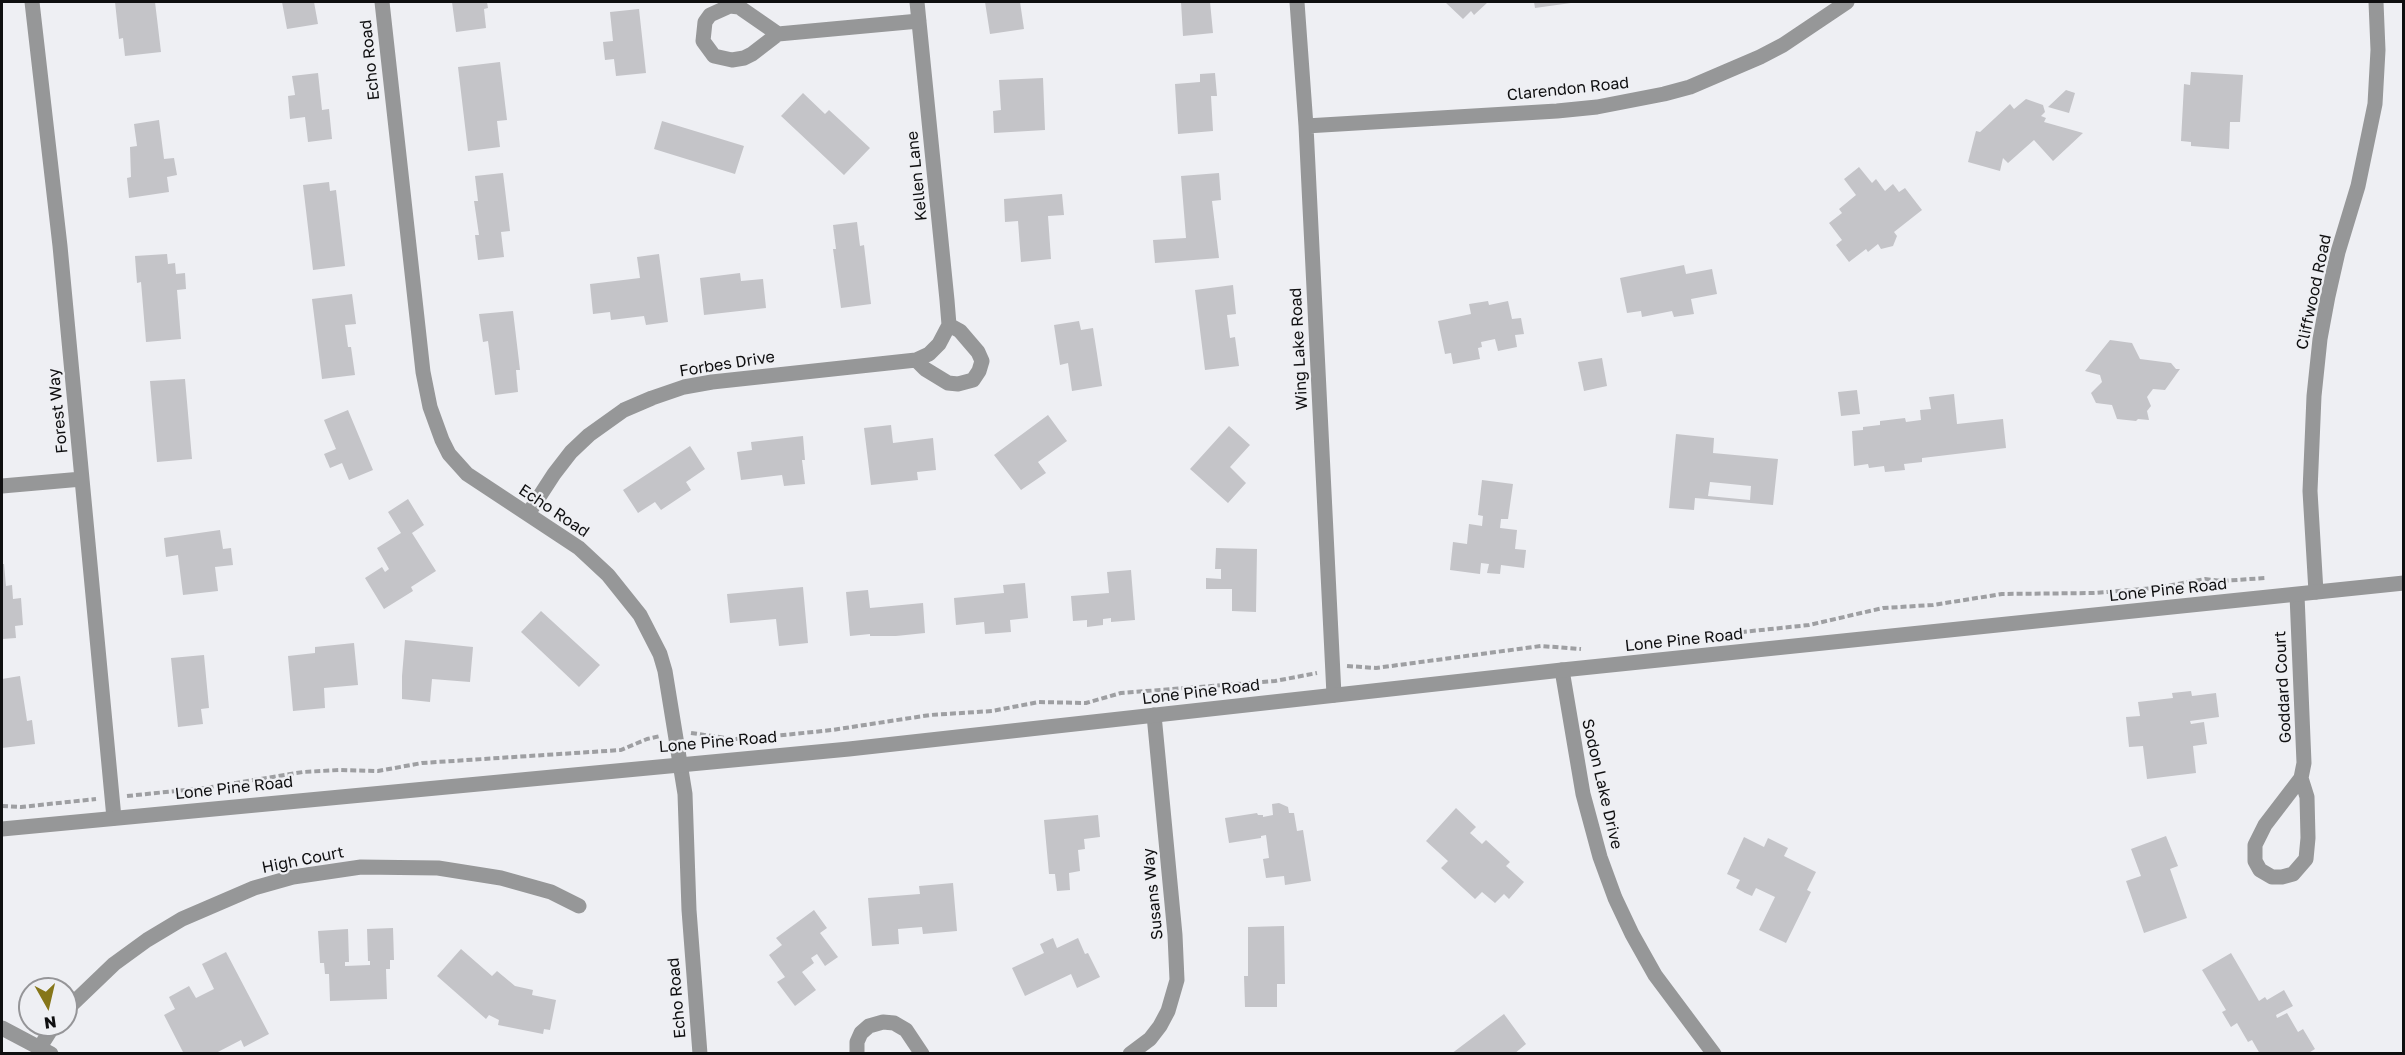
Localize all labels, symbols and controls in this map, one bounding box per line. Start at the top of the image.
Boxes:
street label: Echo Road [356,19,384,101]
street label: Clarendon Road [1506,73,1630,105]
street label: Kellen Lane [903,130,931,222]
street label: Cliffwood Road [2292,233,2336,351]
street label: Wing Lake Road [1286,287,1312,411]
street label: Forbes Drive [678,347,776,381]
street label: Forest Way [44,367,72,455]
street label: Echo Road [515,480,593,542]
street label: Lone Pine Road [2108,574,2228,606]
street label: Lone Pine Road [1624,624,1744,656]
street label: Goddard Court [2270,630,2296,744]
street label: Lone Pine Road [1141,675,1261,709]
street label: Sodon Lake Drive [1578,717,1626,851]
street label: Lone Pine Road [658,727,778,757]
street label: Lone Pine Road [174,772,294,804]
street label: High Court [260,843,346,877]
street label: Susans Way [1139,847,1167,941]
street label: Echo Road [664,957,690,1039]
north arrow [18,977,78,1037]
text: N [43,1012,58,1034]

